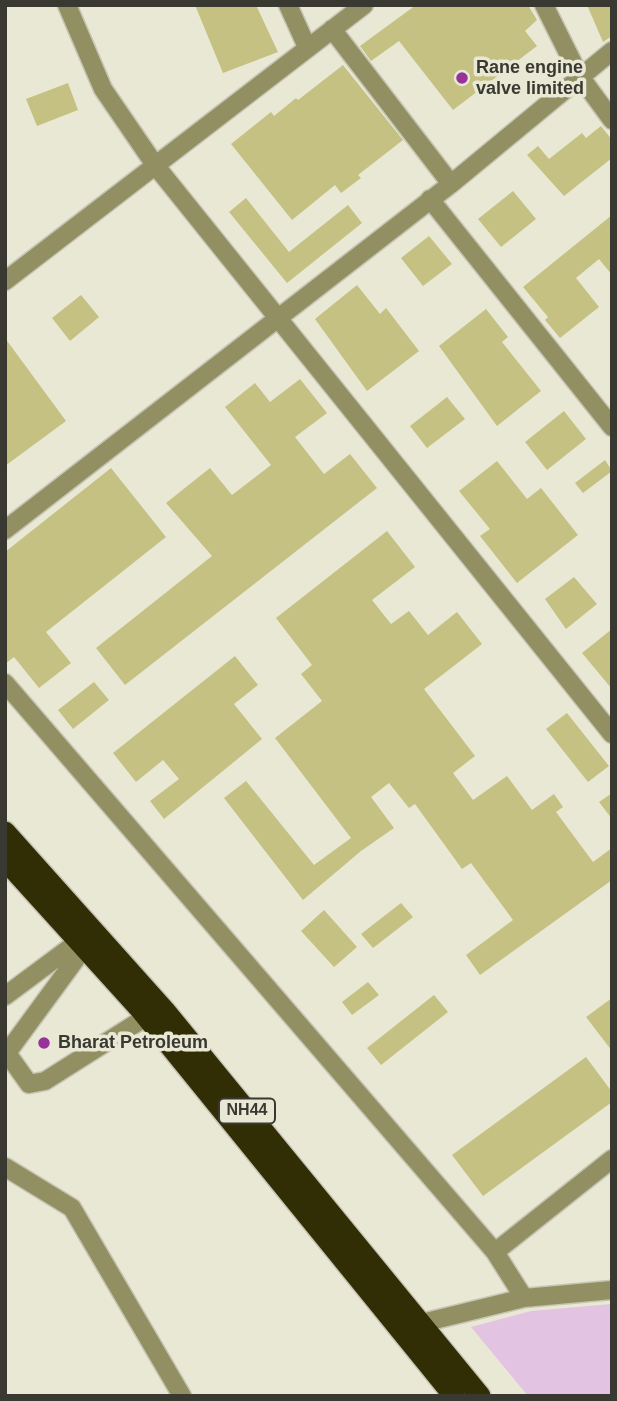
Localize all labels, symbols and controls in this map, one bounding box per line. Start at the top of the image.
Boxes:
place label: Rane engine valve limited [476,57,584,100]
marker: Rane engine valve limited [454,70,470,86]
place label: Bharat Petroleum [58,1032,208,1054]
marker: Bharat Petroleum [36,1035,52,1051]
road number: NH44 [219,1098,275,1124]

